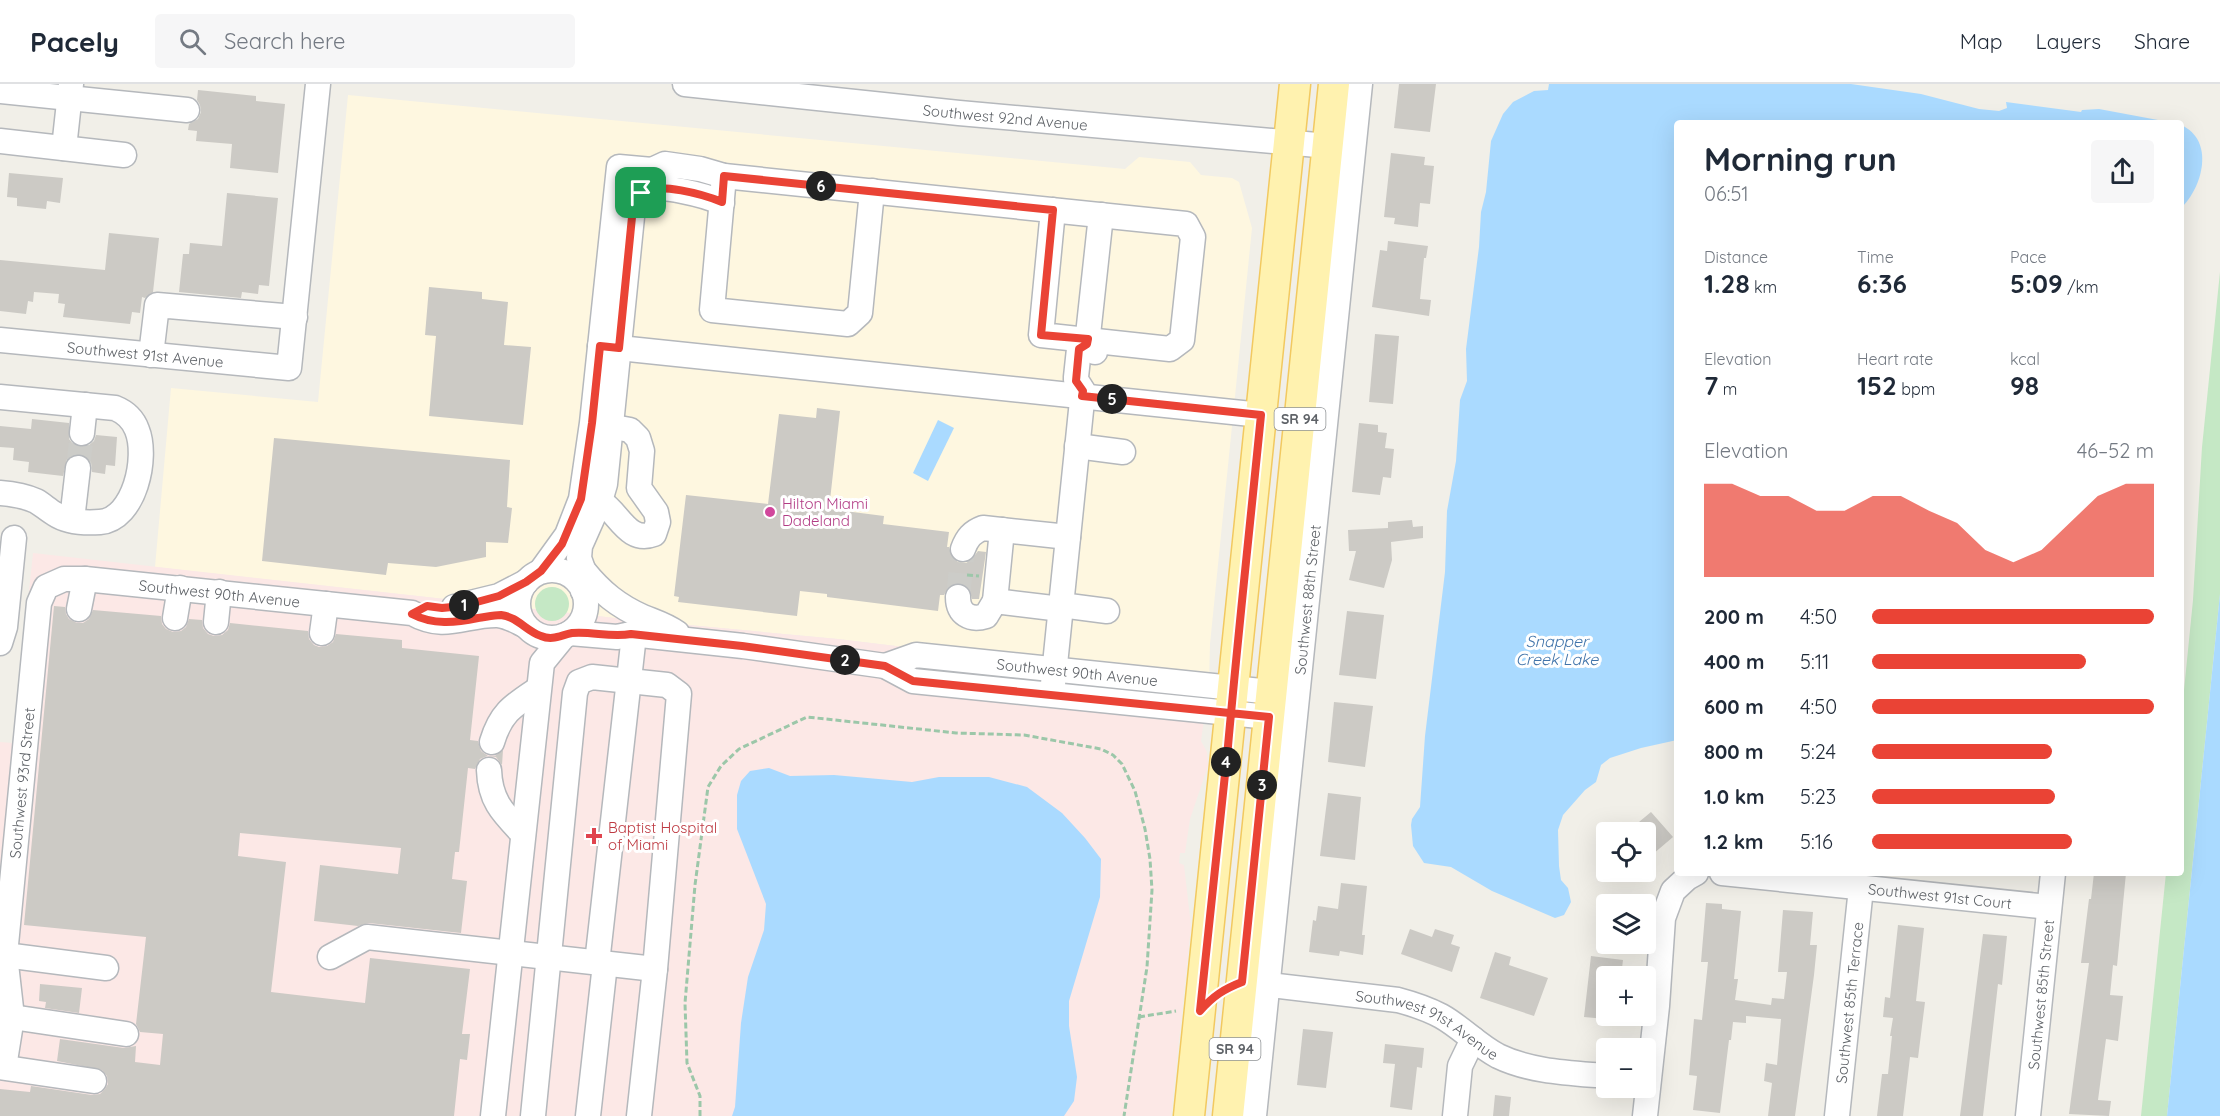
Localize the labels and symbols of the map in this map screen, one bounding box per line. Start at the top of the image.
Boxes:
street label: Southwest 92nd Avenue [922,100,1089,134]
pin [615,167,666,218]
pin: 6 [806,171,836,201]
street label: Southwest 91st Avenue [66,337,225,371]
pin: 5 [1097,384,1127,414]
road number: SR 94 [1274,408,1326,430]
place label: Hilton Miami Dadeland [782,494,868,530]
marker: Hilton Miami Dadeland [763,505,777,519]
street label: Southwest 88th Street [1290,524,1324,676]
street label: Southwest 90th Avenue [138,575,301,611]
pin: 1 [449,590,479,620]
water label: Snapper Creek Lake [1516,631,1599,669]
pin: 2 [830,645,860,675]
street label: Southwest 90th Avenue [996,654,1159,690]
street label: Southwest 93rd Street [5,706,38,859]
pin: 4 [1211,747,1241,777]
pin: 3 [1247,770,1277,800]
place label: Baptist Hospital of Miami [608,818,717,854]
marker: Baptist Hospital of Miami [585,827,603,845]
street label: Southwest 91st Court [1867,879,2013,913]
street label: Southwest 85th Street [2023,919,2058,1071]
street label: Southwest 85th Terrace [1831,921,1867,1084]
street label: Southwest 91st Avenue [1355,986,1502,1064]
road number: SR 94 [1210,1038,1260,1060]

